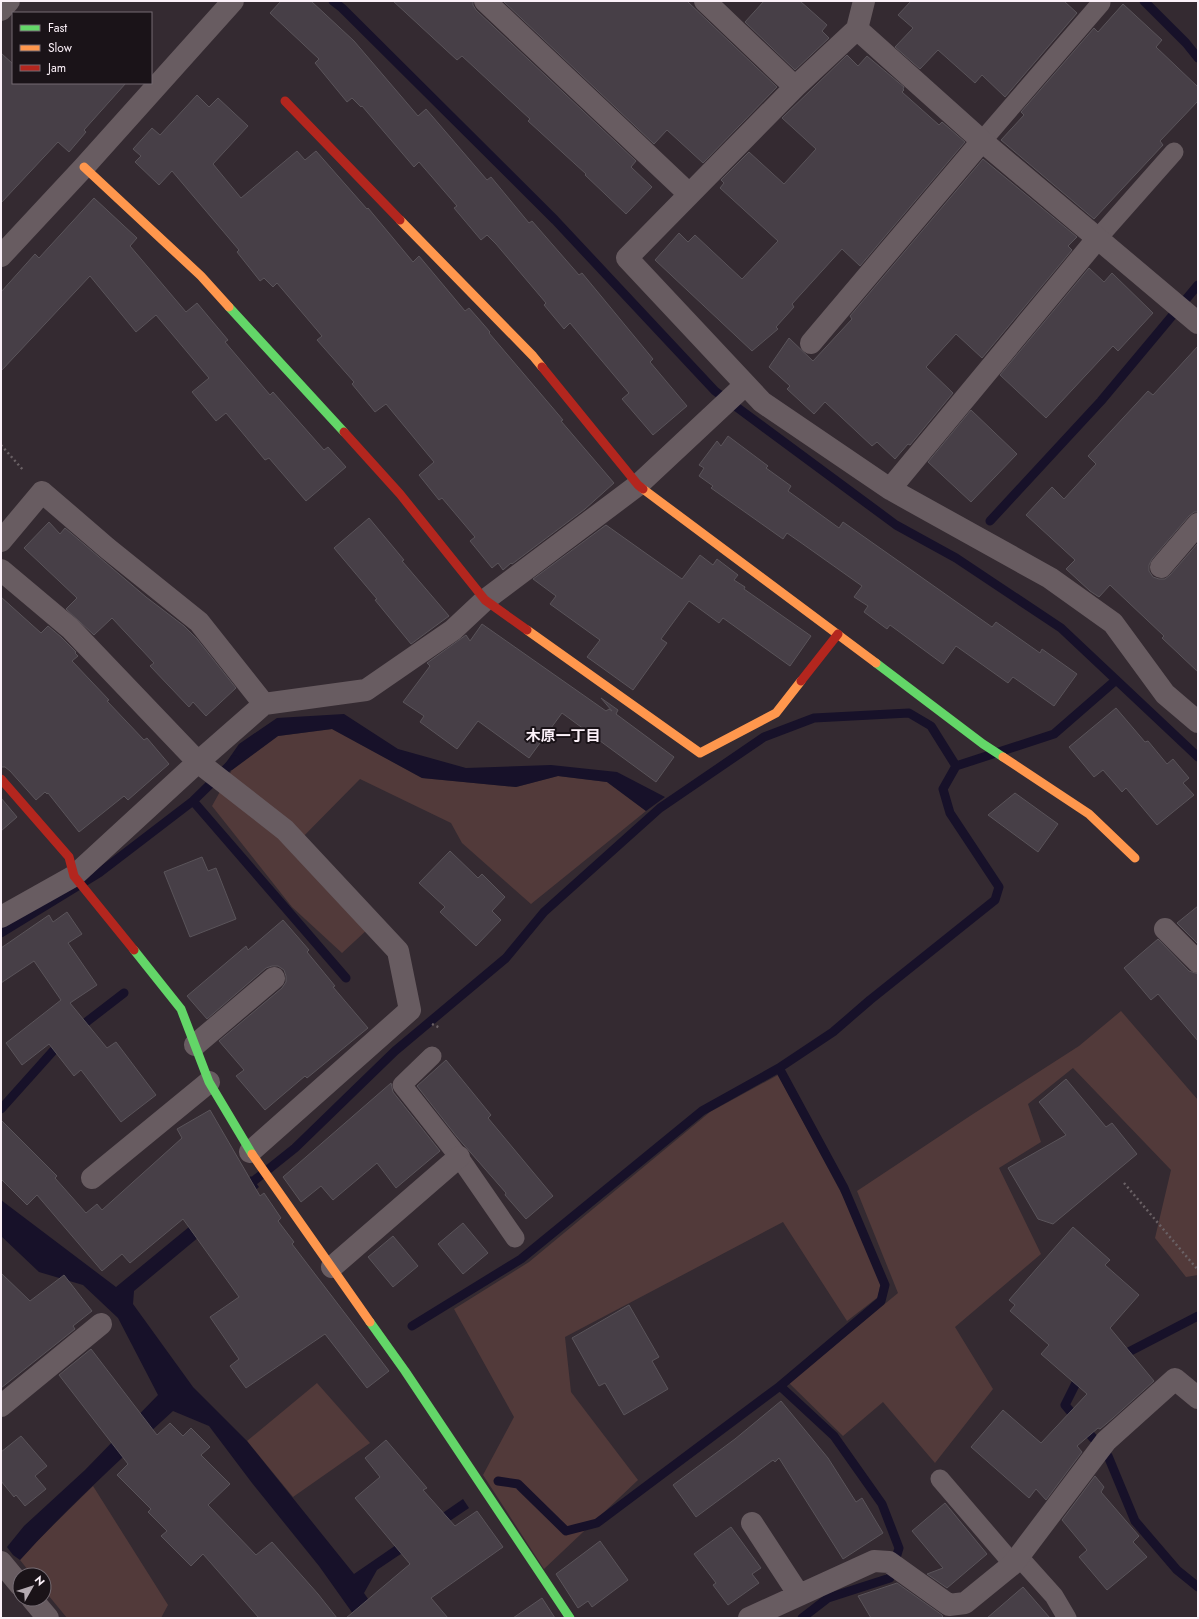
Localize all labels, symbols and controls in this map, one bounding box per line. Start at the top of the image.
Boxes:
legend [12,12,152,84]
text: Fast [48,19,67,37]
text: Slow [48,39,73,57]
text: Jam [46,59,66,77]
district label: 木原一丁目 [525,725,601,747]
north arrow [12,1567,52,1607]
text: N [31,1572,49,1589]

